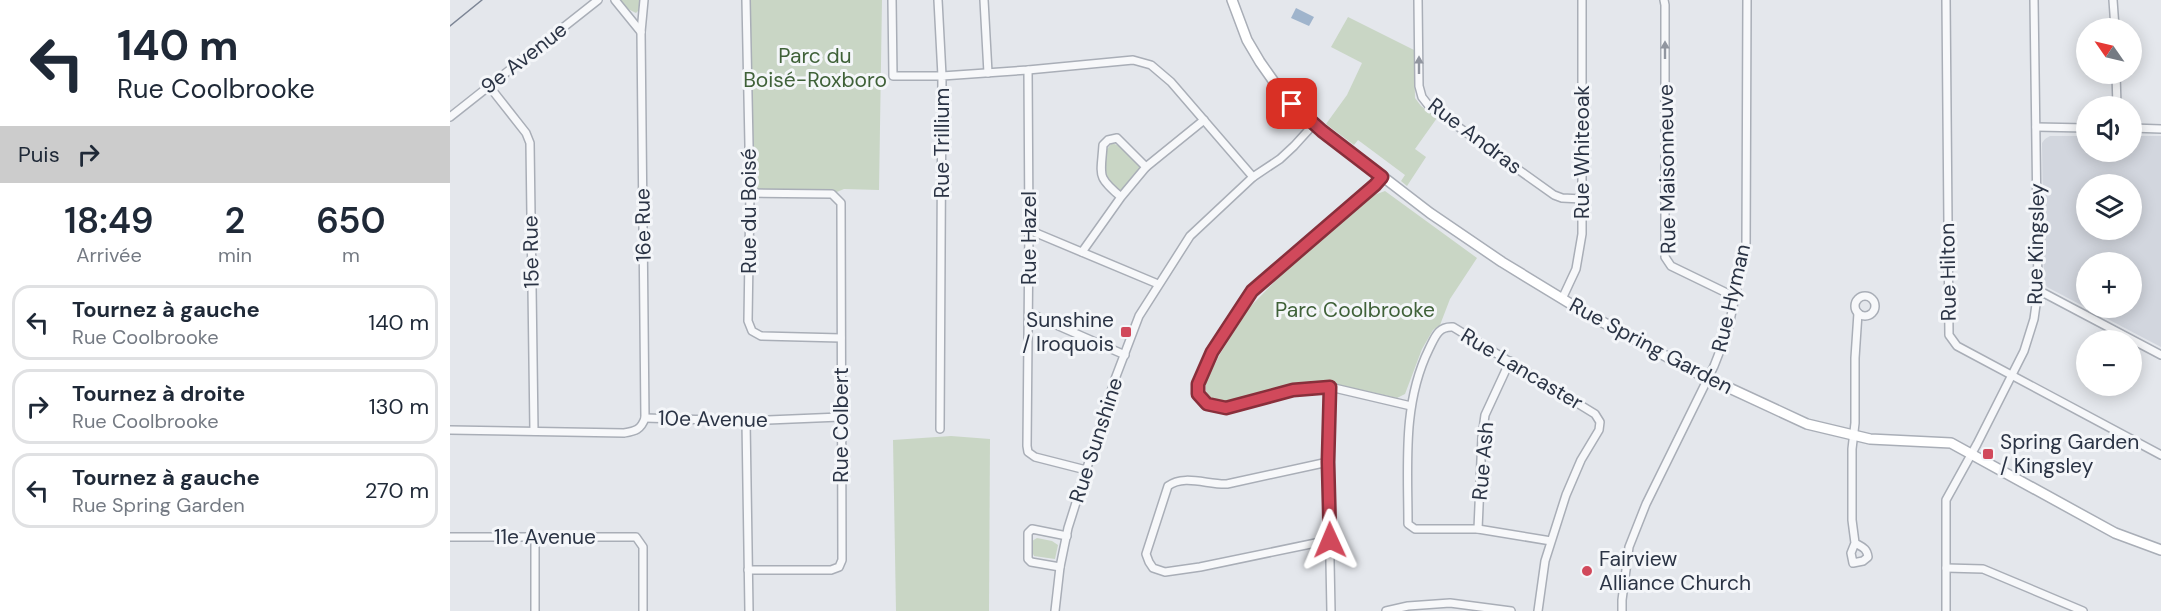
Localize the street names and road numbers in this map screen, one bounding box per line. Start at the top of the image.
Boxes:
street label: 9e Avenue [475,16,573,100]
street label: Rue Maisonneuve [1652,84,1682,254]
street label: Rue Whiteoak [1568,85,1596,219]
street label: Rue Trillium [928,88,956,198]
street label: Rue Andras [1422,91,1528,181]
street label: Rue du Boisé [735,148,763,274]
street label: Rue Kingsley [2021,183,2051,305]
street label: 16e Rue [628,188,658,262]
street label: Rue Hazel [1015,191,1043,285]
street label: 15e Rue [516,215,546,289]
street label: Rue Hilton [1933,223,1963,321]
street label: Rue Hyman [1705,241,1757,355]
street label: Rue Spring Garden [1564,291,1738,401]
street label: Rue Lancaster [1456,322,1588,417]
street label: Rue Colbert [827,367,855,483]
street label: Rue Sunshine [1063,374,1129,506]
street label: 10e Avenue [658,404,768,434]
street label: Rue Ash [1466,421,1500,501]
street label: 11e Avenue [494,523,596,551]

